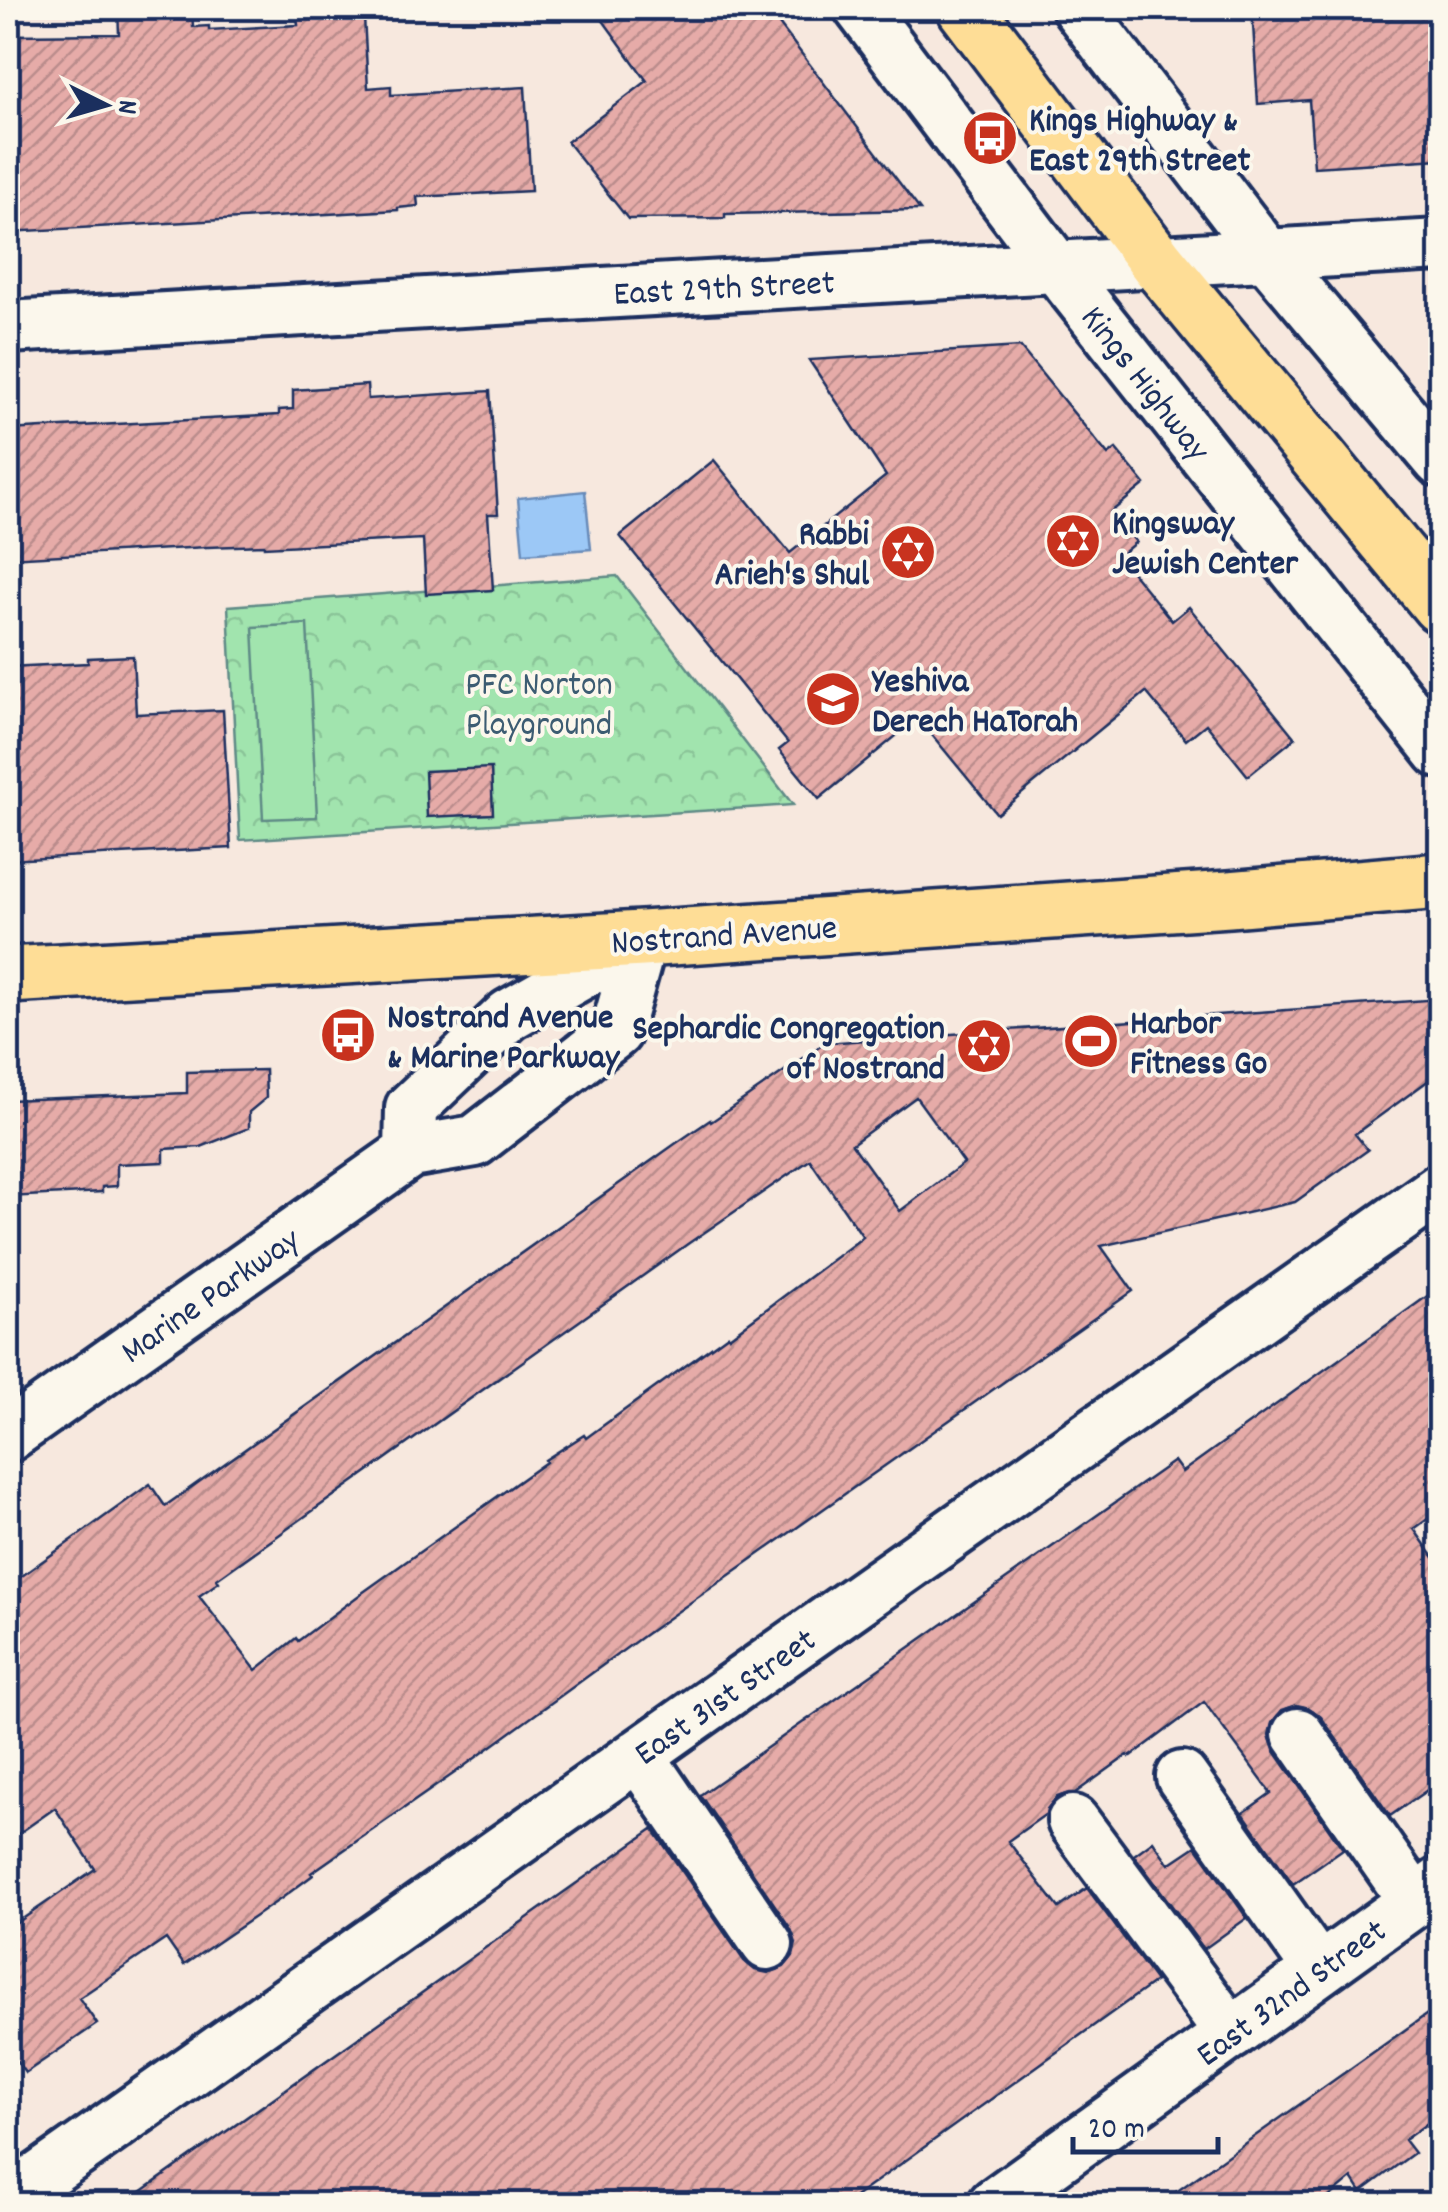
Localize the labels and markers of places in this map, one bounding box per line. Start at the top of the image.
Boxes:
place label: Kings Highway & East 29th Street [1029,98,1250,188]
bus stop icon: Kings Highway & East 29th Street [960,108,1020,168]
place label: Kingsway Jewish Center [1112,501,1299,591]
synagogue icon: Kingsway Jewish Center [1043,511,1103,571]
place label: Rabbi Arieh's Shul [715,512,870,602]
synagogue icon: Rabbi Arieh's Shul [878,522,938,582]
place label: Yeshiva Derech HaTorah [871,659,1078,749]
school or university icon: Yeshiva Derech HaTorah [803,669,863,729]
place label: Nostrand Avenue & Marine Parkway [387,995,621,1085]
place label: Harbor Fitness Go [1130,1001,1267,1091]
bus stop icon: Nostrand Avenue & Marine Parkway [318,1005,378,1065]
place label: Sephardic Congregation of Nostrand [632,1006,945,1096]
sports icon: Harbor Fitness Go [1061,1011,1121,1071]
synagogue icon: Sephardic Congregation of Nostrand [954,1016,1014,1076]

